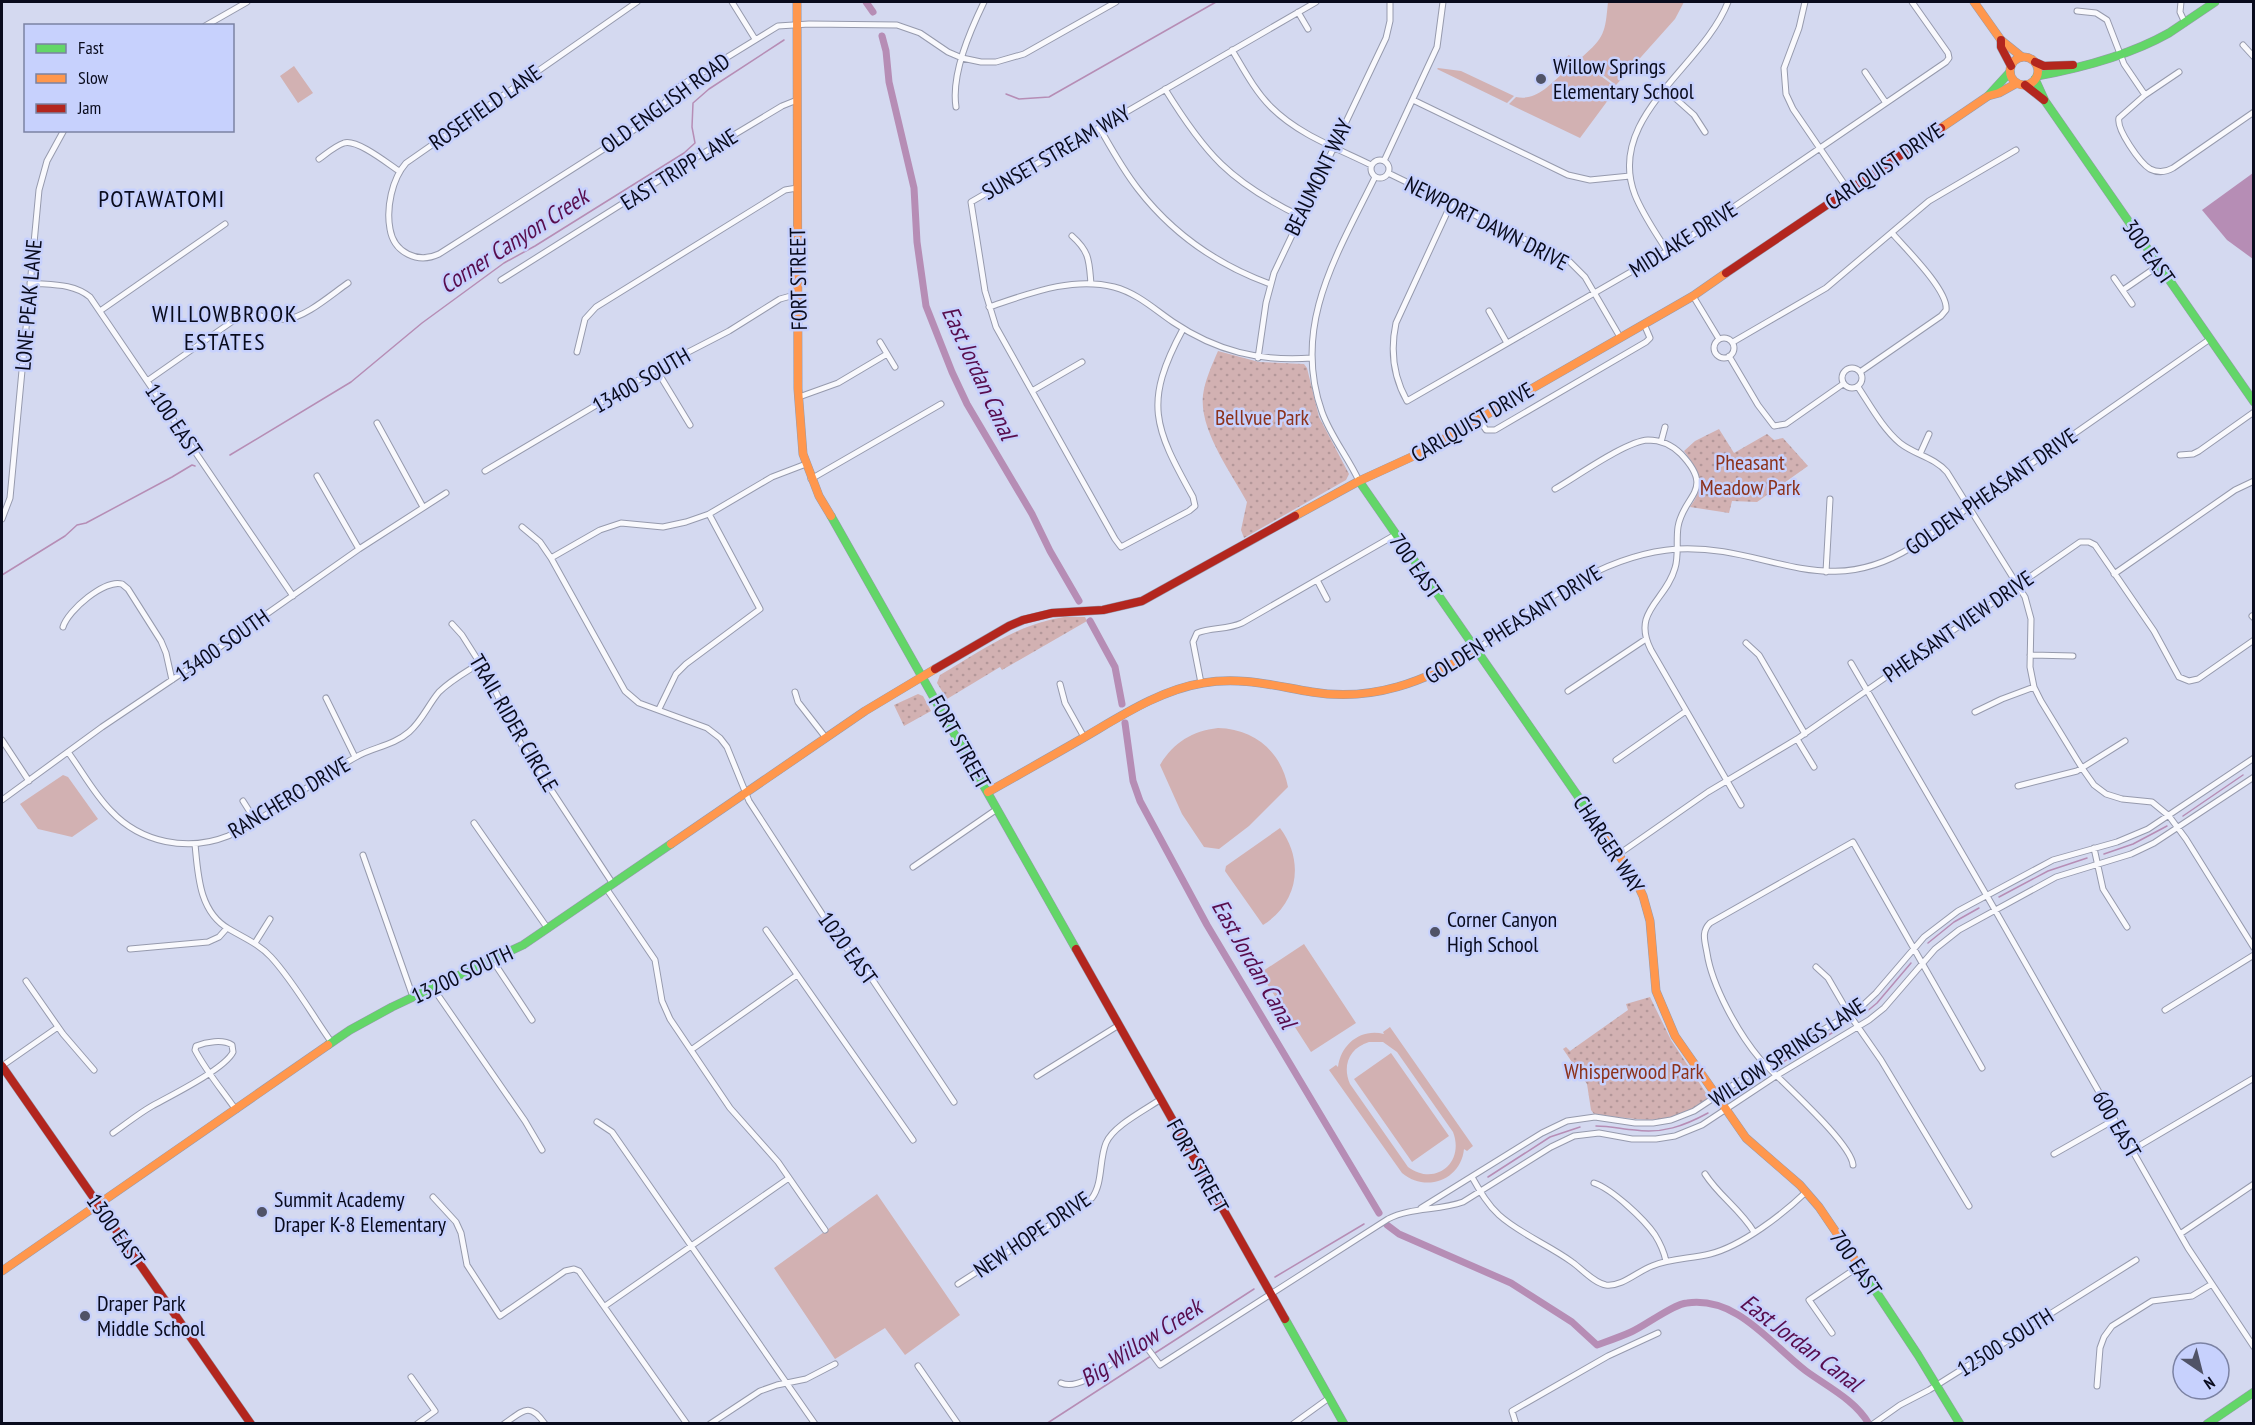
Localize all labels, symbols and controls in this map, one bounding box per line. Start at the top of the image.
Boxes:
legend [24,24,234,132]
text: Fast [78,36,104,59]
street label: OLD ENGLISH ROAD [595,47,735,159]
place label: Willow Springs Elementary School [1553,52,1695,105]
street label: ROSEFIELD LANE [423,58,547,156]
text: Slow [78,66,109,89]
marker: Willow Springs Elementary School [1534,72,1548,86]
text: Jam [77,96,101,119]
street label: SUNSET STREAM WAY [977,98,1135,206]
street label: BEAUMONT WAY [1278,114,1358,240]
street label: CARLQUIST DRIVE [1819,116,1949,216]
street label: EAST TRIPP LANE [615,122,743,216]
street label: NEWPORT DAWN DRIVE [1400,170,1574,276]
water label: Corner Canyon Creek [433,179,596,300]
district label: POTAWATOMI [98,183,226,214]
street label: MIDLAKE DRIVE [1624,195,1742,283]
street label: 300 EAST [2116,214,2182,290]
street label: FORT STREET [783,227,813,331]
street label: LONE PEAK LANE [8,238,48,372]
district label: WILLOWBROOK ESTATES [152,298,298,357]
water label: East Jordan Canal [935,301,1025,447]
street label: 13400 SOUTH [587,341,695,419]
street label: CARLQUIST DRIVE [1406,376,1538,468]
street label: 1100 EAST [139,378,209,463]
park label: Bellvue Park [1215,403,1310,431]
street label: GOLDEN PHEASANT DRIVE [1900,421,2082,561]
park label: Pheasant Meadow Park [1700,448,1801,501]
street label: 700 EAST [1383,528,1449,604]
street label: GOLDEN PHEASANT DRIVE [1419,558,1607,690]
street label: PHEASANT VIEW DRIVE [1877,564,2039,688]
street label: 13400 SOUTH [169,602,275,688]
street label: TRAIL RIDER CIRCLE [463,649,565,797]
street label: FORT STREET [923,690,997,794]
street label: RANCHERO DRIVE [223,750,355,844]
street label: CHARGER WAY [1567,790,1651,898]
water label: East Jordan Canal [1205,894,1305,1036]
place label: Corner Canyon High School [1447,905,1557,958]
street label: 1020 EAST [812,906,884,990]
marker: Corner Canyon High School [1428,925,1442,939]
street label: 13200 SOUTH [407,938,517,1010]
street label: WILLOW SPRINGS LANE [1704,991,1870,1113]
park label: Whisperwood Park [1564,1057,1704,1085]
street label: 600 EAST [2087,1085,2148,1163]
street label: FORT STREET [1161,1114,1235,1218]
place label: Summit Academy Draper K-8 Elementary [274,1185,447,1238]
street label: NEW HOPE DRIVE [968,1185,1096,1283]
street label: 1300 EAST [81,1188,151,1272]
marker: Summit Academy Draper K-8 Elementary [255,1205,269,1219]
street label: 700 EAST [1824,1225,1888,1301]
water label: East Jordan Canal [1734,1287,1870,1400]
place label: Draper Park Middle School [97,1289,206,1342]
water label: Big Willow Creek [1074,1290,1210,1394]
street label: 12500 SOUTH [1951,1301,2059,1383]
marker: Draper Park Middle School [78,1309,92,1323]
north arrow [2171,1341,2231,1401]
text: N [2200,1373,2219,1394]

